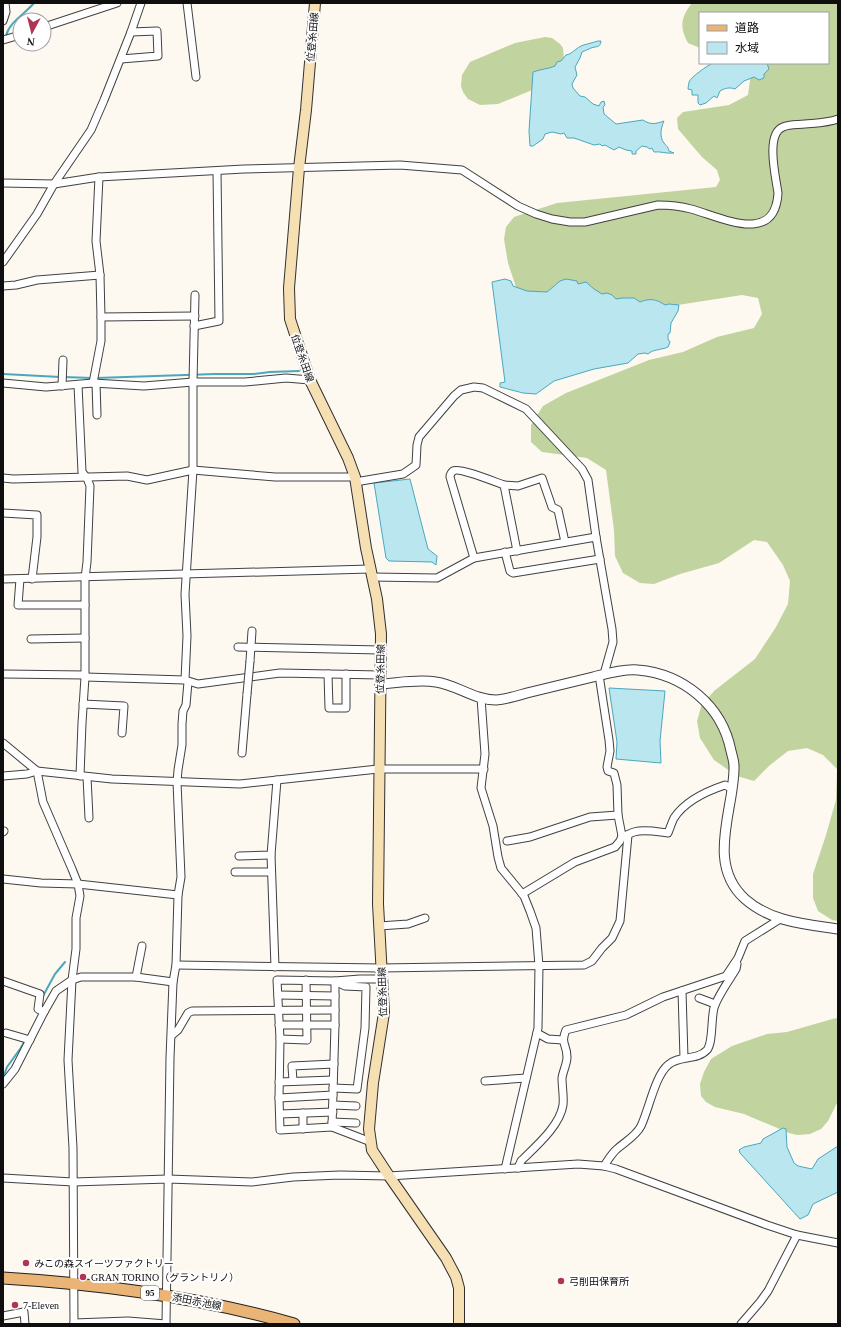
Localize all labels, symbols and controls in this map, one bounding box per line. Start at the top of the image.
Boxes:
north arrow [12,12,52,52]
street label: 位登糸田線 [305,12,320,62]
legend [699,12,829,64]
text: 道路 [735,21,759,35]
text: N [26,35,35,48]
text: 水域 [735,41,759,55]
street label: 位登糸田線 [289,333,316,384]
street label: 位登糸田線 [375,644,386,694]
street label: 位登糸田線 [376,967,389,1017]
marker: みこの森スイーツファクトリー [21,1258,31,1268]
place label: みこの森スイーツファクトリー [34,1258,174,1269]
marker: GRAN TORINO（グラントリノ） [78,1272,88,1282]
place label: GRAN TORINO（グラントリノ） [91,1272,239,1283]
marker: 弓削田保育所 [556,1276,566,1286]
place label: 弓削田保育所 [569,1276,629,1287]
road number: 95 [141,1286,159,1300]
street label: 添田赤池線 [171,1291,222,1312]
marker: 7-Eleven [10,1300,20,1310]
place label: 7-Eleven [23,1300,59,1311]

